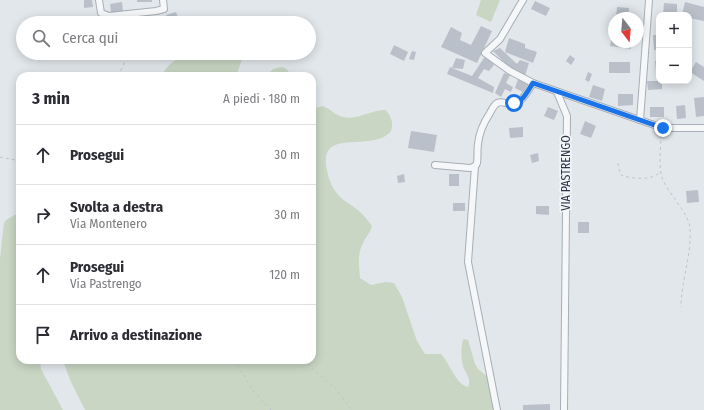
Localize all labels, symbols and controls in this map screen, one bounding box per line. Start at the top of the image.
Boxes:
north arrow [608,12,644,48]
map controls [656,12,692,84]
button: + [656,12,692,48]
search box [16,16,316,60]
icon: search [30,27,52,49]
text: Cerca qui [62,29,118,47]
button: − [656,48,692,84]
text: 3 min [32,88,70,109]
text: A piedi · 180 m [223,91,300,106]
route start [505,94,523,112]
route end [654,119,672,137]
street label: VIA PASTRENGO [559,135,573,211]
icon: ahead [32,144,54,166]
text: Prosegui [70,146,124,164]
text: 30 m [274,147,300,162]
text: Svolta a destra [70,198,163,216]
icon: right [32,204,54,226]
text: 30 m [274,207,300,222]
text: Via Montenero [70,216,147,231]
text: Prosegui [70,258,124,276]
icon: ahead [32,264,54,286]
text: 120 m [269,267,300,282]
text: Via Pastrengo [70,276,142,291]
icon: arrive [32,324,54,346]
text: Arrivo a destinazione [70,326,202,344]

